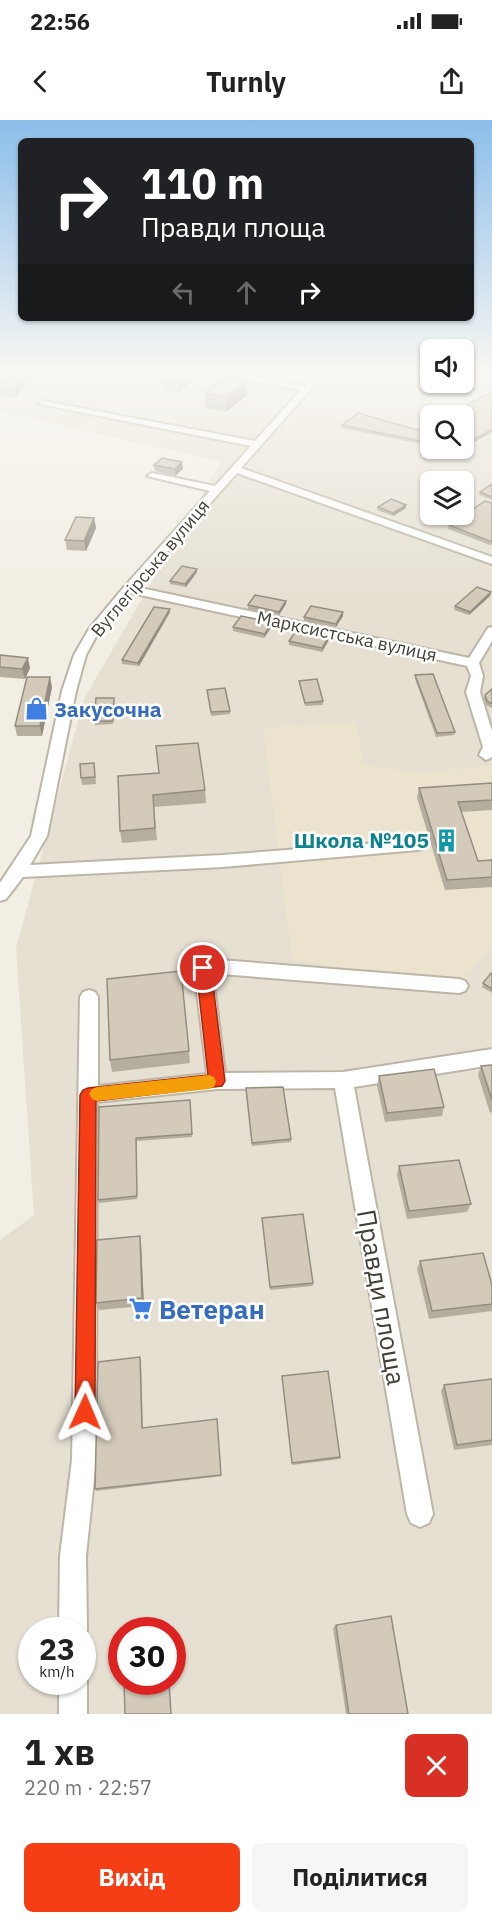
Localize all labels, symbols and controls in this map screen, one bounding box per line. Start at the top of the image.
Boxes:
text: 22:56 [30,7,90,36]
text: Turnly [206,64,286,99]
icon: back [24,65,57,98]
icon: share [435,65,468,98]
text: 110 m [141,156,264,211]
icon: right [42,162,120,240]
text: Правди площа [141,209,326,244]
icon: left [167,276,200,309]
icon: ahead [230,276,263,309]
icon: right [293,276,326,309]
map controls [420,339,474,525]
button: sound [420,339,474,393]
button: search [420,405,474,459]
button: layers [420,471,474,525]
street label: Вуглегірська вулиця [86,495,214,641]
street label: Марксистська вулиця [255,606,439,666]
place label: Закусочна [54,695,162,723]
shop icon: Закусочна [23,696,49,722]
place label: Школа №105 [294,826,429,854]
building icon: Школа №105 [434,827,460,853]
pin [177,942,228,993]
icon: arrive [186,951,219,984]
street label: Правди площа [350,1206,414,1388]
place label: Ветеран [159,1292,265,1326]
supermarket icon: Ветеран [128,1296,154,1322]
position arrow [53,1380,117,1444]
speed limit sign: 30 [108,1617,186,1695]
text: 23 [39,1629,75,1668]
text: km/h [39,1662,75,1681]
text: 1 хв [24,1728,95,1775]
button: close [405,1734,468,1797]
text: 220 m · 22:57 [24,1774,152,1801]
button: Вихід [24,1843,240,1912]
button: Поділитися [252,1843,468,1912]

